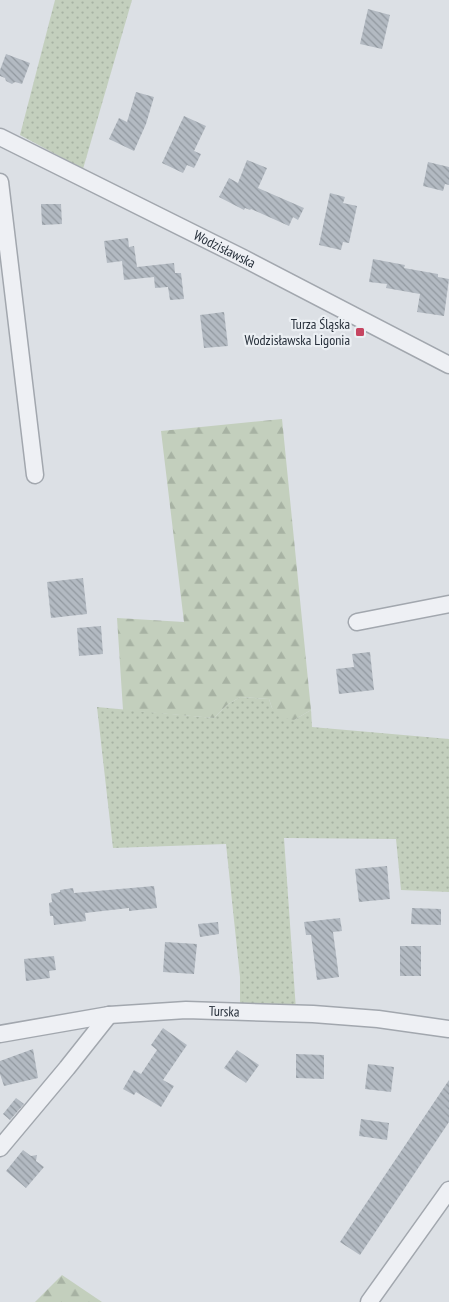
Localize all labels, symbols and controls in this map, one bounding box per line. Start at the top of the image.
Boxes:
street label: Wodzisławska [191,226,259,272]
place label: Turza Śląska Wodzisławska Ligonia [245,315,350,349]
marker: Turza Śląska Wodzisławska Ligonia [354,326,366,338]
street label: Turska [209,1002,240,1021]

